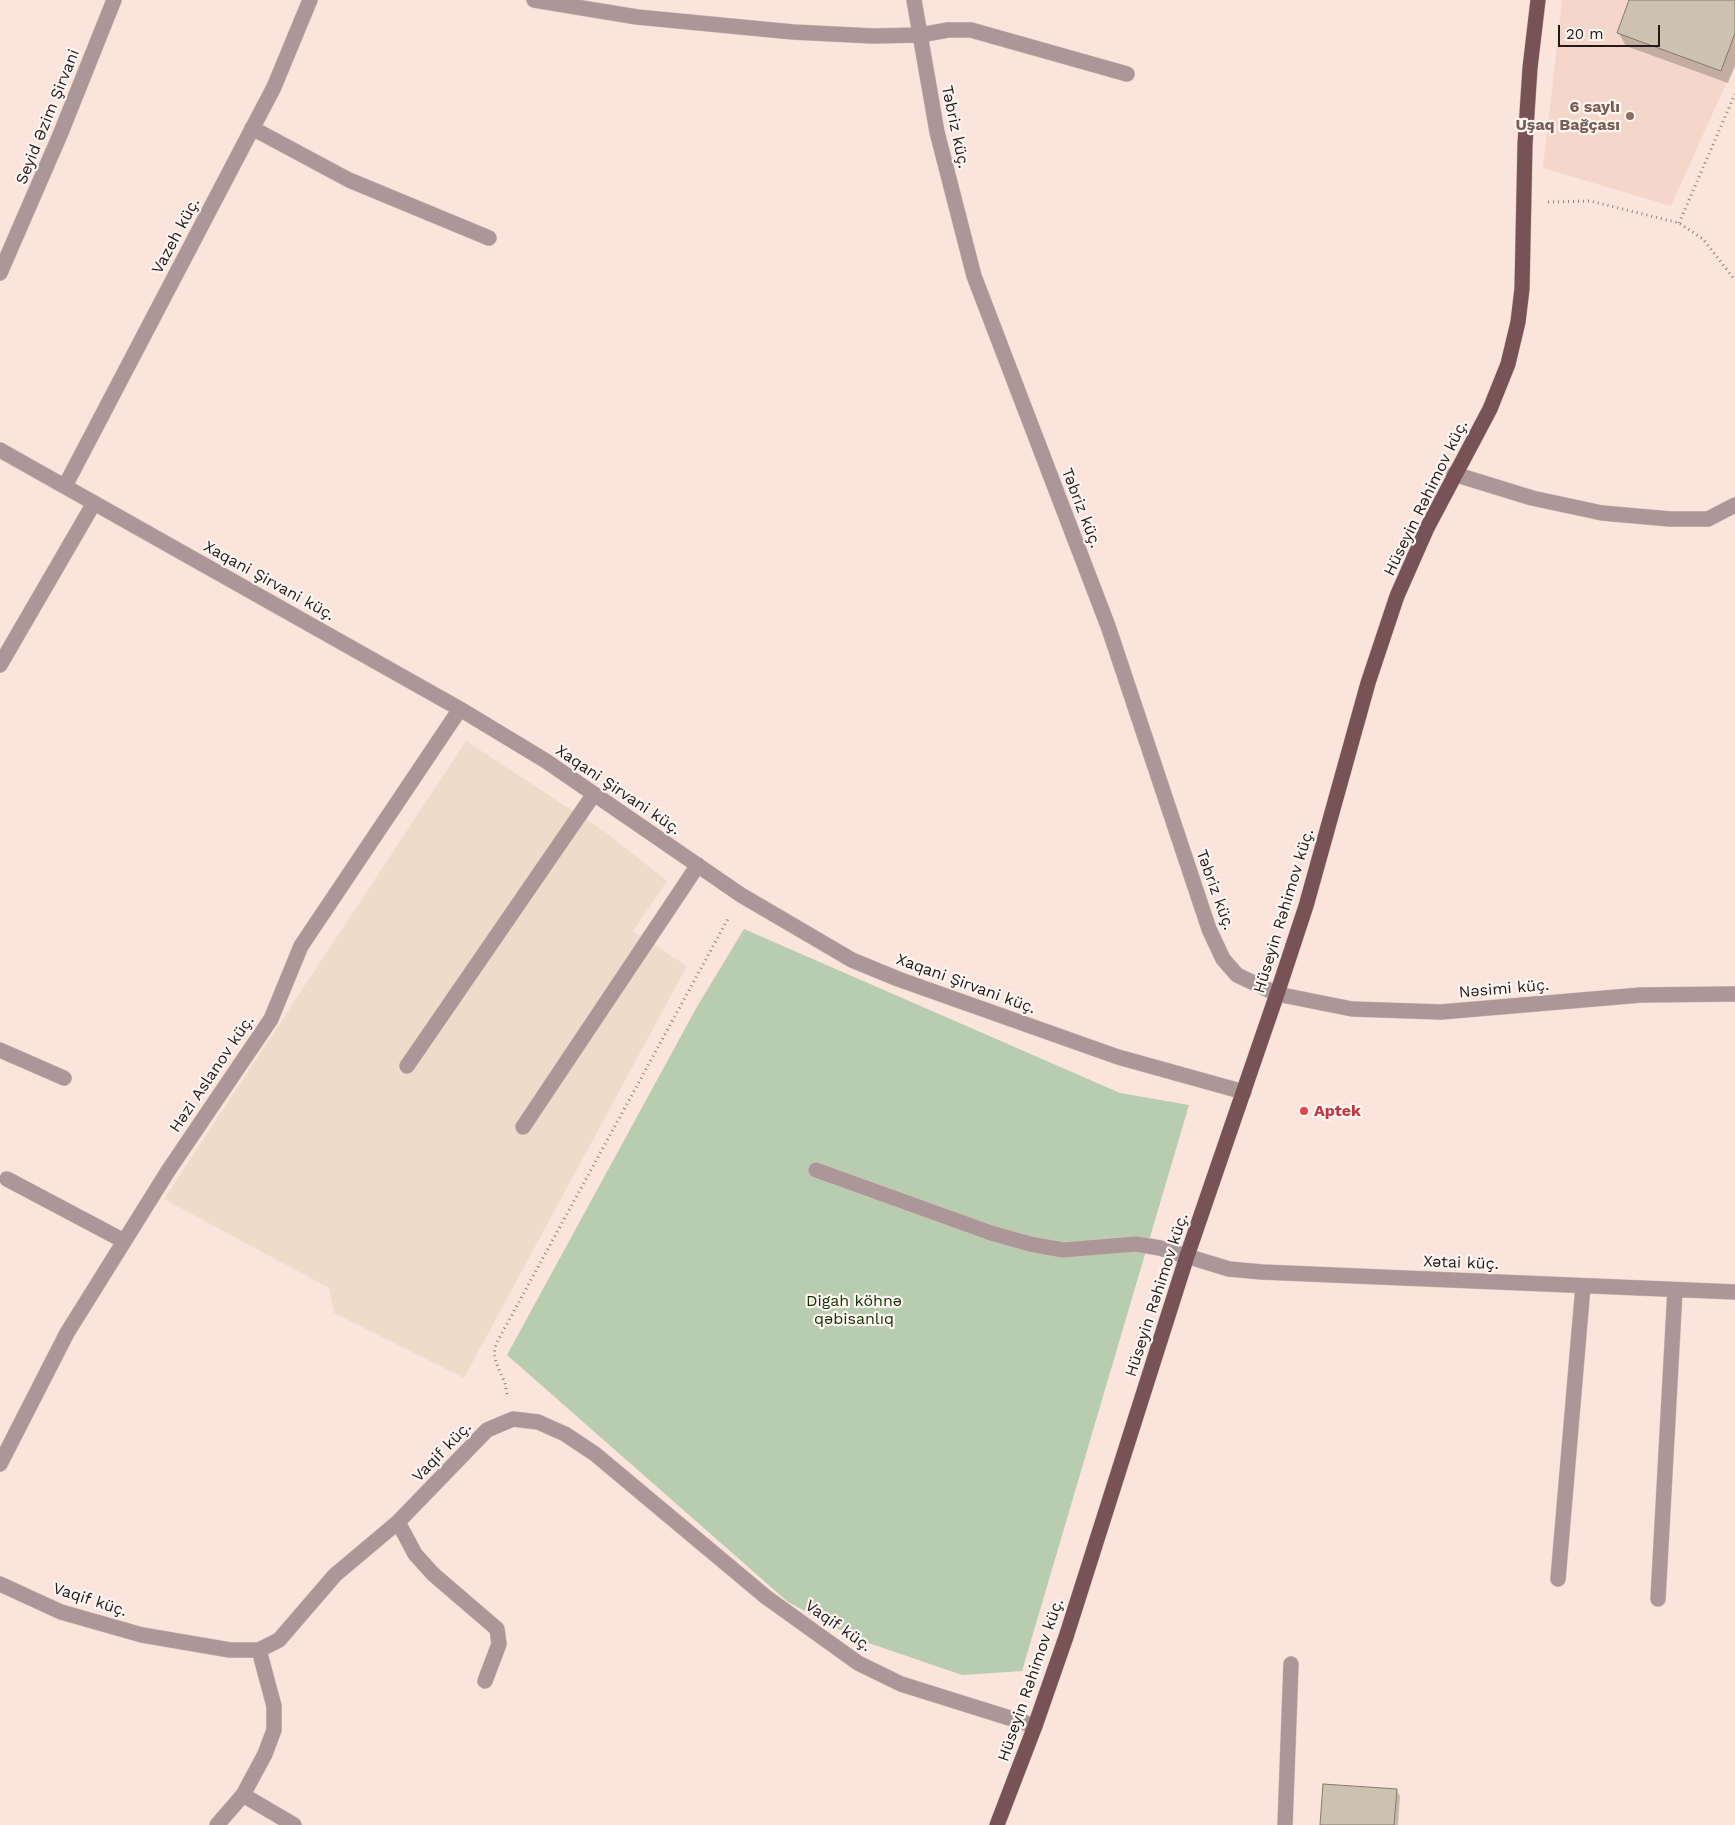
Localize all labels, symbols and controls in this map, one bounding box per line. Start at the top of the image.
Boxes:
scale bar [1560,15,1662,47]
text: 20 m [1566,25,1604,43]
street label: Seyid Əzim Şirvani [12,47,84,187]
street label: Təbriz küç. [937,84,973,170]
place label: 6 saylı Uşaq Bağçası [1516,97,1620,135]
marker: 6 saylı Uşaq Bağçası [1624,110,1636,122]
street label: Vazeh küç. [148,195,204,277]
street label: Hüseyin Rəhimov küç. [1380,417,1472,579]
street label: Təbriz küç. [1057,465,1105,551]
street label: Xaqani Şirvani küç. [200,537,338,625]
street label: Xaqani Şirvani küç. [552,741,684,839]
street label: Hüseyin Rəhimov küç. [1250,826,1318,996]
street label: Təbriz küç. [1192,847,1238,933]
street label: Xaqani Şirvani küç. [894,950,1038,1018]
street label: Nəsimi küç. [1458,975,1550,1003]
street label: Həzi Aslanov küç. [166,1012,258,1136]
place label: Aptek [1314,1101,1361,1121]
marker: Aptek [1298,1105,1310,1117]
street label: Hüseyin Rəhimov küç. [1121,1211,1193,1379]
street label: Xətai küç. [1423,1252,1499,1274]
park label: Digah köhnə qəbisanlıq [806,1291,902,1329]
street label: Vaqif küç. [408,1418,476,1486]
street label: Vaqif küç. [51,1579,129,1621]
street label: Vaqif küç. [801,1596,875,1656]
street label: Hüseyin Rəhimov küç. [994,1596,1068,1764]

